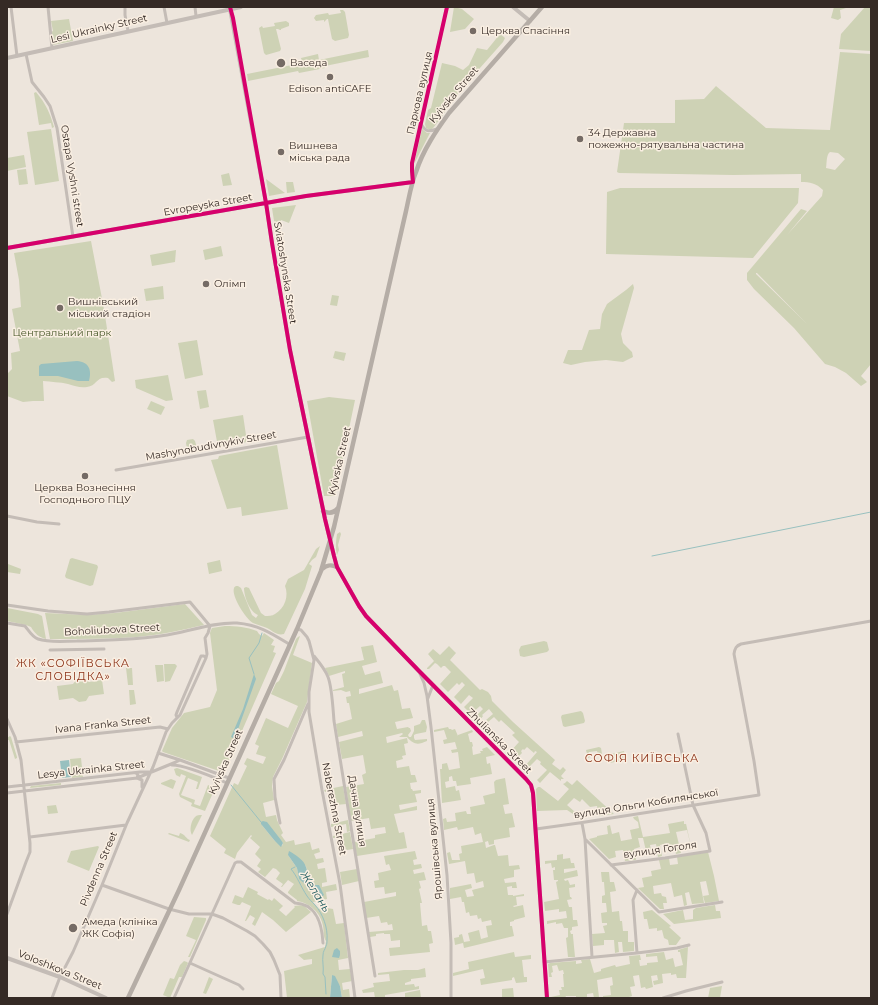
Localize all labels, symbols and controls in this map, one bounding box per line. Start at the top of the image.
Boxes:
street label: Lesi Ukrainky Street [50,12,148,46]
place label: Церква Спасіння [481,25,570,37]
marker: Церква Спасіння [468,26,478,36]
street label: Паркова вулиця [405,50,435,136]
marker: Васеда [275,57,287,69]
place label: Васеда [290,57,327,69]
street label: Kyivska Street [427,64,481,126]
marker: Edison antiCAFE [325,72,335,82]
place label: Edison antiCAFE [288,83,372,95]
street label: Ostapa Vyshni street [58,124,86,228]
place label: 34 Державна пожежно-рятувальна частина [588,127,744,150]
marker: 34 Державна пожежно-рятувальна частина [575,134,585,144]
place label: Вишнева міська рада [289,140,350,164]
marker: Вишнева міська рада [276,147,286,157]
street label: Evropeyska Street [163,191,253,219]
street label: Sviatoshynska Street [271,221,299,325]
place label: Олімп [214,278,246,290]
marker: Олімп [201,279,211,289]
place label: Вишнівський міський стадіон [68,296,151,320]
marker: Вишнівський міський стадіон [55,303,65,313]
park label: Центральний парк [13,327,111,339]
street label: Kyivska Street [326,426,354,496]
street label: Mashynobudivnykiv Street [145,429,277,463]
marker: Церква Вознесіння Господнього ПЦУ [80,471,90,481]
place label: Церква Вознесіння Господнього ПЦУ [34,482,136,506]
street label: Boholiubova Street [64,622,160,638]
district label: ЖК «СОФІЇВСЬКА СЛОБІДКА» [16,657,130,683]
street label: Zhulianska Street [464,706,534,776]
street label: Ivana Franka Street [54,714,152,736]
street label: Kyivska Street [206,728,246,796]
district label: СОФІЯ КИЇВСЬКА [585,752,699,766]
street label: Lesya Ukrainka Street [37,758,145,782]
street label: Naberezhna Street [319,762,349,856]
street label: Дачна вулиця [345,774,369,848]
street label: вулиця Ольги Кобилянської [573,787,719,821]
street label: Ярошівська вулиця [425,798,445,900]
street label: Pivdenna Street [78,830,120,908]
street label: вулиця Гоголя [622,839,698,861]
water label: Желань [297,869,333,915]
place label: Амеда (клініка ЖК Софія) [82,916,158,940]
marker: Амеда (клініка ЖК Софія) [67,922,79,934]
street label: Voloshkova Street [16,948,104,992]

